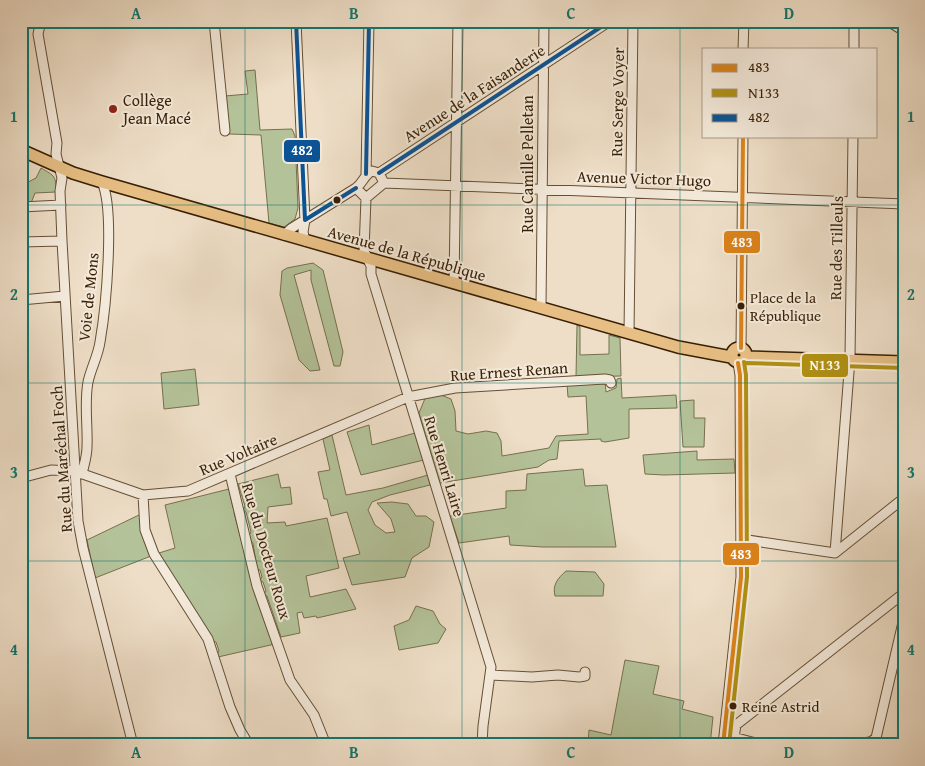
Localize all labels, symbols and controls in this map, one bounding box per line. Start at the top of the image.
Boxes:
text: A [131,1,142,25]
text: B [349,1,359,25]
text: C [566,1,576,25]
text: D [784,1,794,25]
street label: Avenue de la Faisanderie [398,38,550,148]
street label: Rue Serge Voyer [604,47,630,157]
legend [702,48,878,138]
text: 483 [748,56,770,77]
text: N133 [748,82,779,103]
place label: Collège Jean Macé [121,88,191,130]
street label: Rue Camille Pelletan [515,95,539,233]
marker: Collège Jean Macé [107,103,119,115]
text: 1 [10,104,18,128]
text: 1 [907,104,915,128]
text: 482 [748,106,770,127]
line badge: 482 [283,139,321,163]
text: 482 [291,140,313,160]
street label: Avenue Victor Hugo [577,164,711,192]
unlabelled marker [332,195,342,205]
street label: Rue des Tilleuls [823,196,849,300]
street label: Avenue de la République [325,219,489,287]
line badge: 483 [723,230,761,254]
text: 483 [731,232,753,252]
street label: Voie de Mons [71,251,105,343]
text: 2 [10,282,18,306]
text: 2 [907,282,915,306]
place label: Place de la République [750,287,821,326]
marker: Place de la République [736,301,746,311]
line badge: N133 [801,353,849,378]
street label: Rue Ernest Renan [449,355,569,387]
text: N133 [809,355,841,375]
street label: Rue du Maréchal Foch [44,385,78,533]
street label: Rue Henri Laire [418,413,472,519]
street label: Rue Voltaire [195,427,281,481]
text: 3 [10,460,18,484]
text: 3 [907,460,915,484]
street label: Rue du Docteur Roux [236,480,298,623]
line badge: 483 [722,542,760,566]
text: 483 [730,544,752,564]
text: 4 [10,637,18,661]
text: 4 [907,637,915,661]
place label: Reine Astrid [742,696,819,717]
marker: Reine Astrid [728,701,738,711]
text: A [131,740,142,764]
text: B [349,740,359,764]
text: C [566,740,576,764]
text: D [784,740,794,764]

